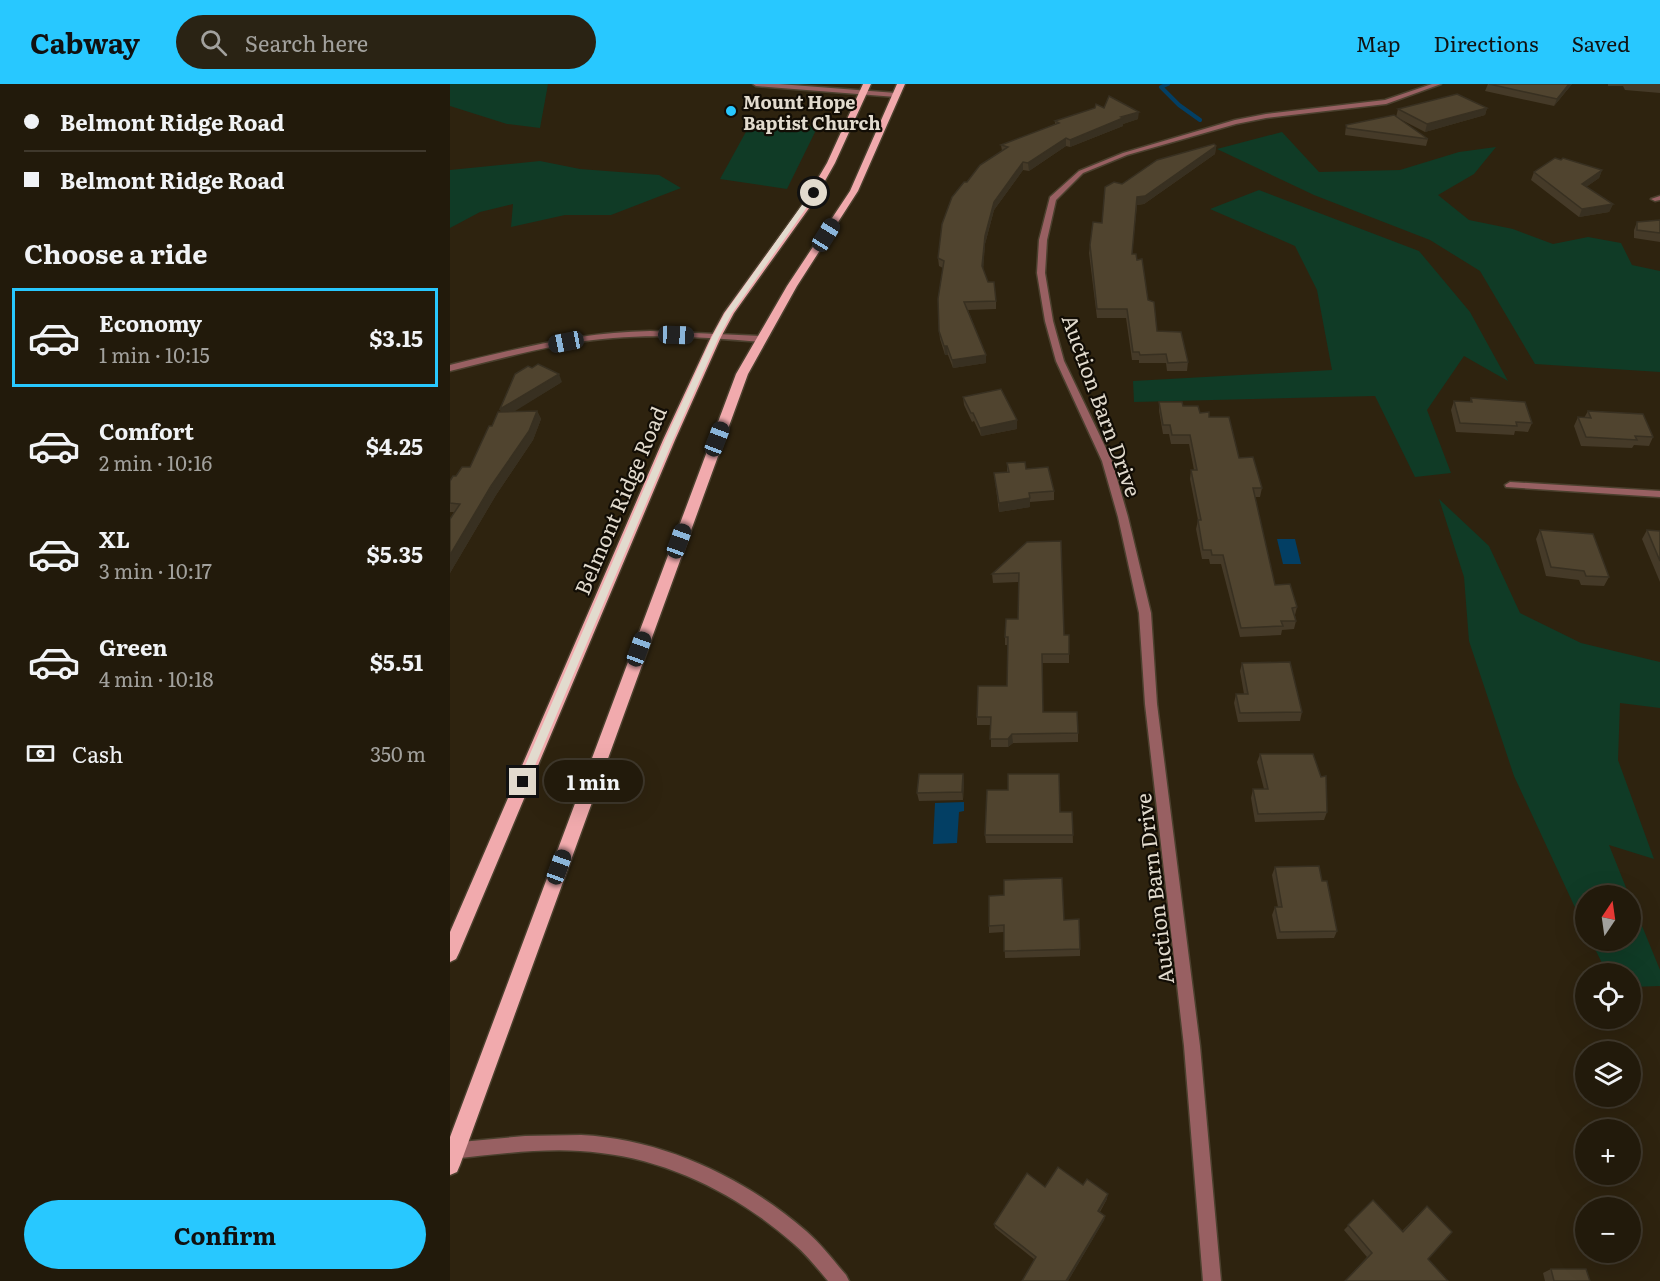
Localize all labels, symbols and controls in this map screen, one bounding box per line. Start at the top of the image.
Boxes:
search box [176,15,596,69]
text: Cabway [30,21,140,63]
icon: search [197,26,230,59]
text: Search here [245,26,368,59]
text: Map [1356,27,1401,58]
text: Directions [1434,27,1539,58]
text: Saved [1572,27,1630,58]
place label: Mount Hope Baptist Church [743,88,881,136]
marker: Mount Hope Baptist Church [724,104,738,118]
text: Belmont Ridge Road [60,105,285,138]
text: Belmont Ridge Road [60,163,285,196]
route start [800,179,827,206]
car [809,215,843,255]
text: Choose a ride [24,232,207,272]
text: Economy [99,306,202,339]
street label: Auction Barn Drive [1056,309,1150,501]
icon: car [27,311,81,365]
text: $3.15 [369,321,423,354]
car [658,325,694,345]
car [547,330,585,354]
text: 1 min · 10:15 [99,339,210,369]
street label: Belmont Ridge Road [565,401,673,599]
text: Comfort [99,414,194,447]
icon: car [27,419,81,473]
car [702,419,732,459]
text: $4.25 [366,429,423,462]
text: 2 min · 10:16 [99,447,212,477]
car [664,521,694,561]
text: XL [99,522,130,555]
icon: car [27,527,81,581]
text: $5.35 [367,537,423,570]
text: 3 min · 10:17 [99,555,212,585]
car [624,629,654,669]
text: Green [99,630,168,663]
icon: car [27,635,81,689]
text: $5.51 [370,645,423,678]
text: 4 min · 10:18 [99,663,214,693]
icon: cash [24,737,57,770]
text: Cash [72,737,123,770]
text: 350 m [370,738,426,768]
callout: 1 min [544,761,643,803]
text: 1 min [567,766,620,796]
route end [509,768,536,795]
street label: Auction Barn Drive [1126,792,1180,986]
car [544,847,574,887]
north arrow [1575,885,1641,951]
map controls [1575,885,1641,1263]
button: locate [1575,963,1641,1029]
button: layers [1575,1041,1641,1107]
button: + [1575,1119,1641,1185]
button: − [1575,1197,1641,1263]
button: Confirm [24,1200,426,1269]

